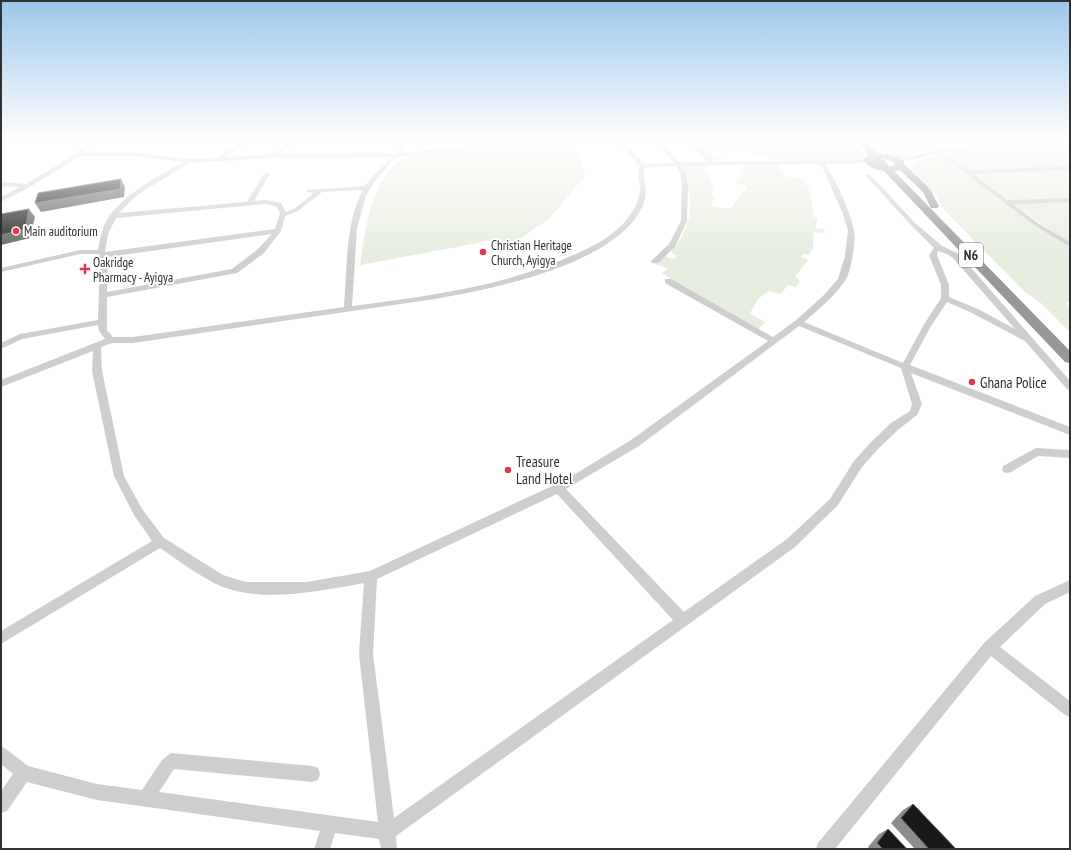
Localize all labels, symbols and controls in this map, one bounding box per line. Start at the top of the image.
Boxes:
place label: Main auditorium [24,223,98,240]
marker: Main auditorium [11,226,21,236]
place label: Christian Heritage Church, Ayigya [491,237,572,269]
road number: N6 [959,243,983,267]
marker: Christian Heritage Church, Ayigya [478,247,488,257]
place label: Oakridge Pharmacy - Ayigya [93,254,173,286]
marker: Oakridge Pharmacy - Ayigya [80,264,90,274]
place label: Ghana Police [980,373,1047,392]
marker: Ghana Police [967,377,977,387]
place label: Treasure Land Hotel [516,452,573,488]
marker: Treasure Land Hotel [503,465,513,475]

